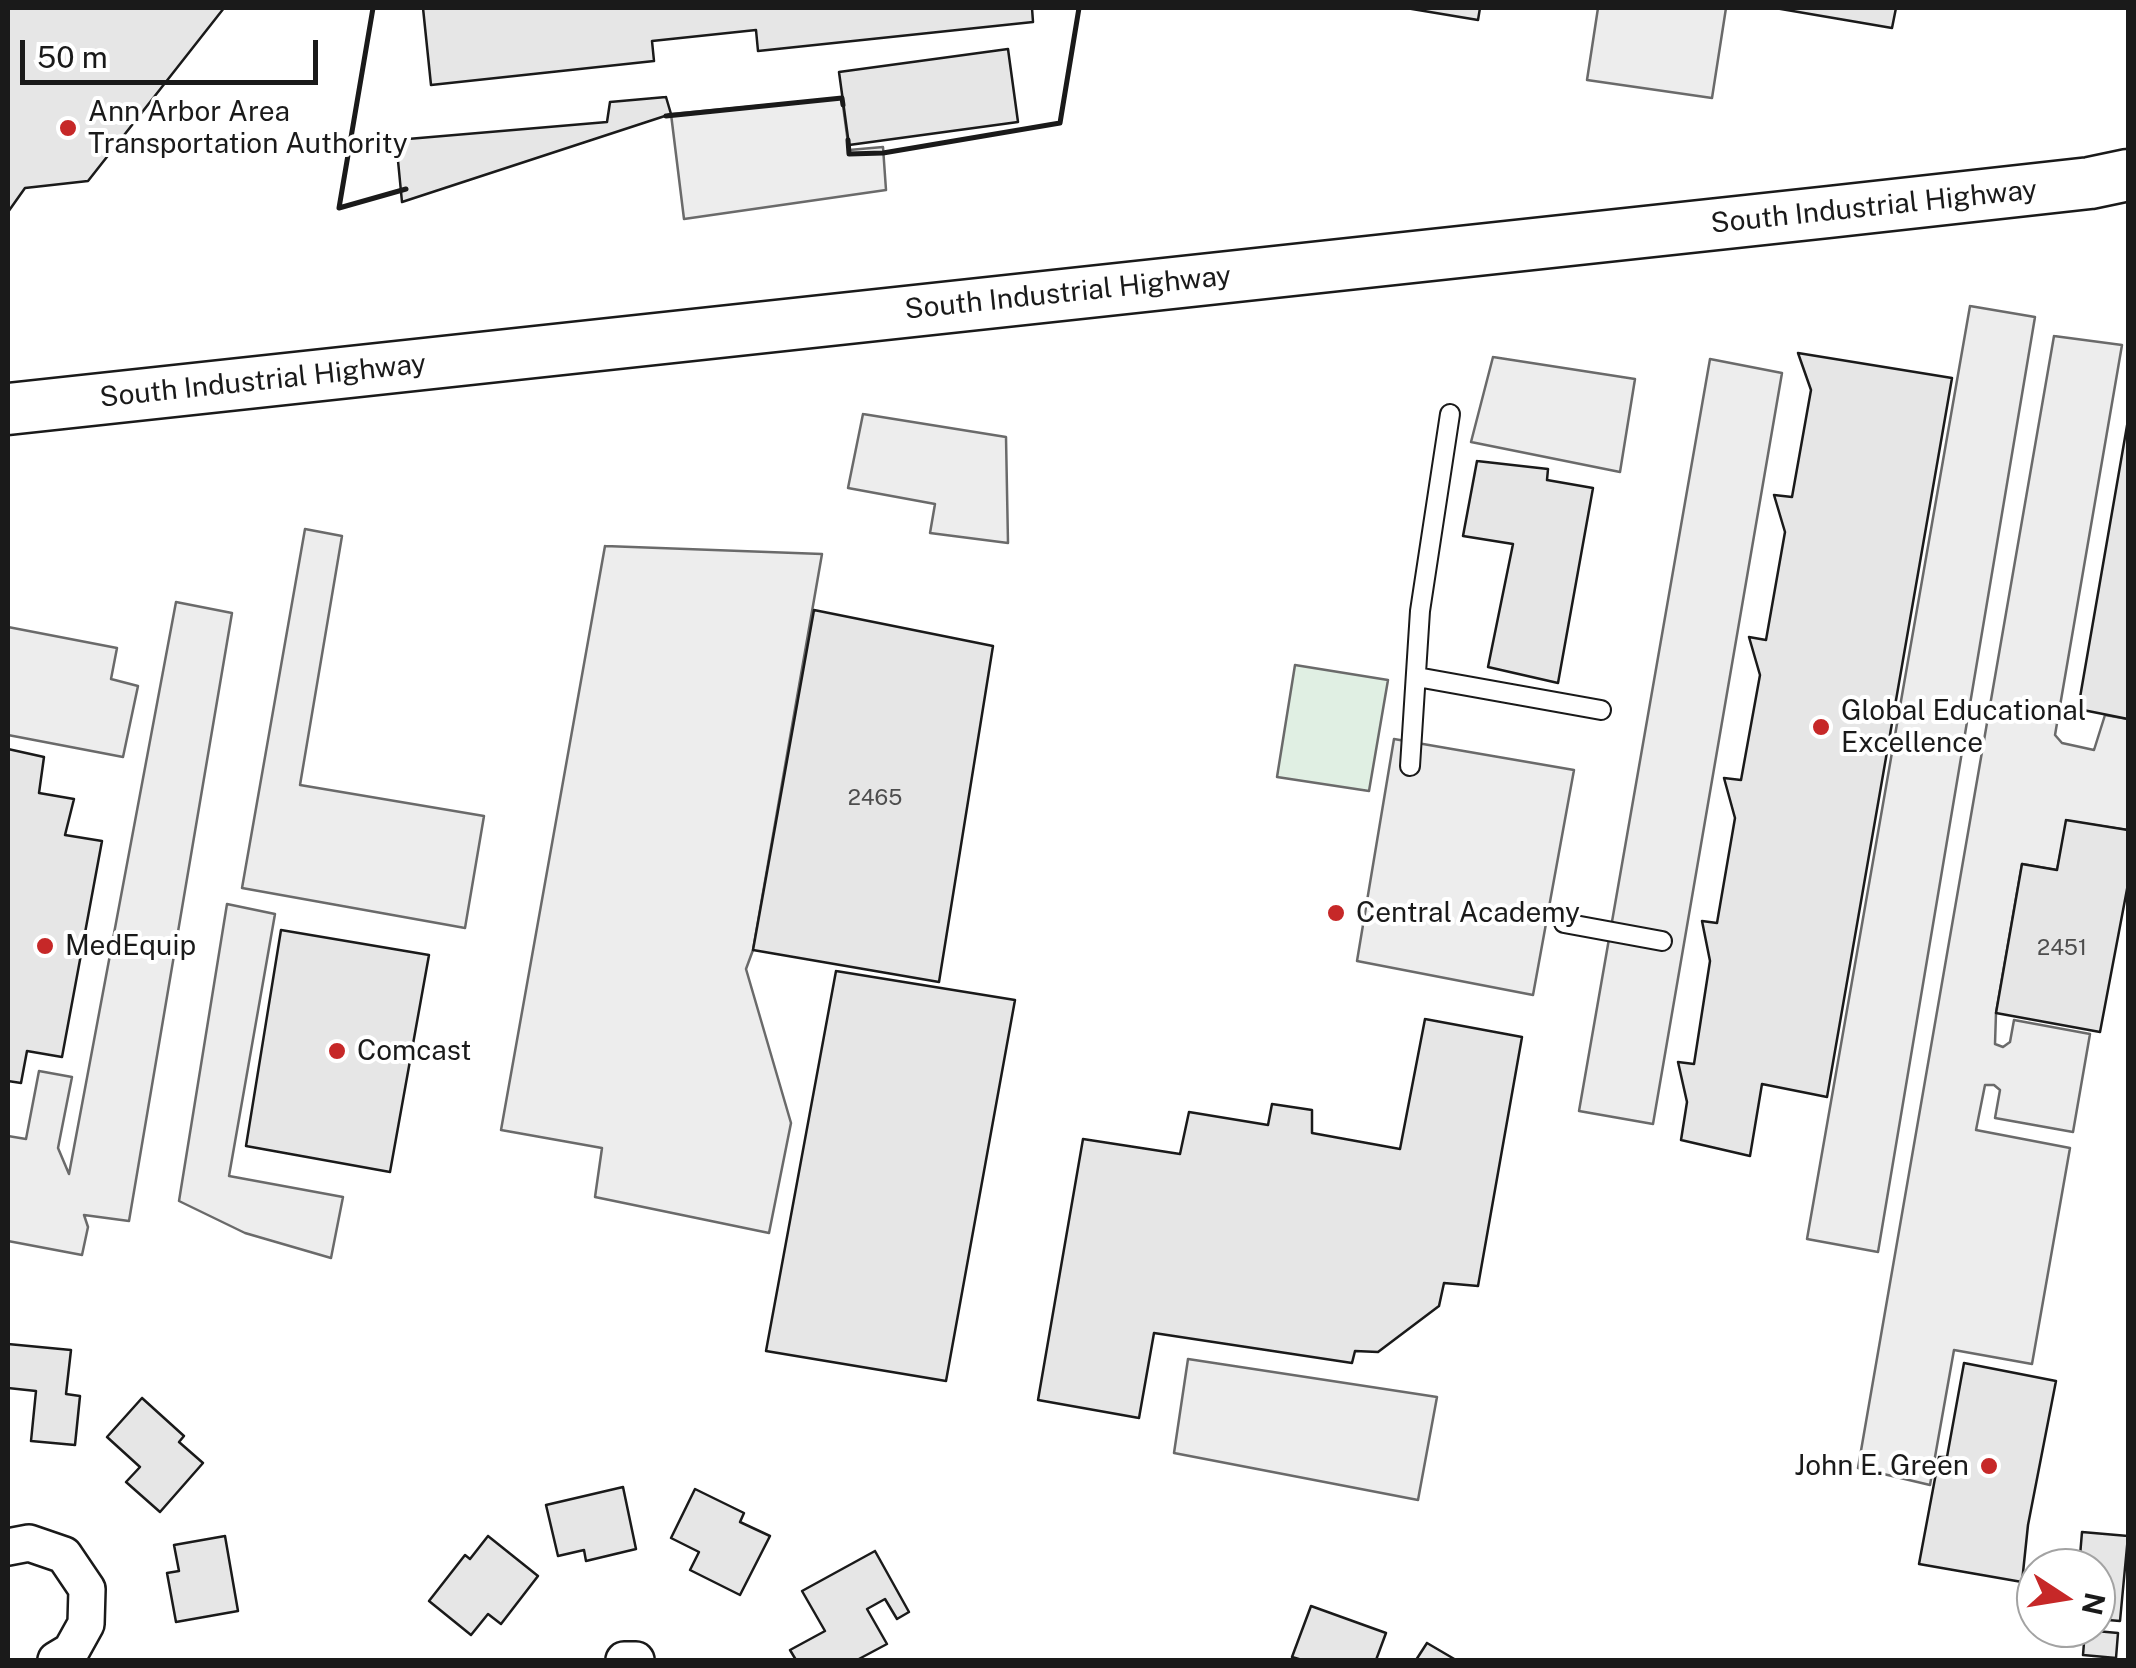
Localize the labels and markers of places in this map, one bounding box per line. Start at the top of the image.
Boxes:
place label: Ann Arbor Area Transportation Authority [88,95,408,161]
marker: Ann Arbor Area Transportation Authority [57,117,79,139]
place label: Global Educational Excellence [1841,694,2086,760]
marker: Global Educational Excellence [1810,716,1832,738]
place label: Central Academy [1356,896,1580,930]
marker: Central Academy [1325,902,1347,924]
place label: MedEquip [65,929,196,963]
marker: MedEquip [34,935,56,957]
place label: Comcast [357,1034,471,1068]
marker: Comcast [326,1040,348,1062]
place label: John E. Green [1794,1449,1969,1483]
marker: John E. Green [1978,1455,2000,1477]

